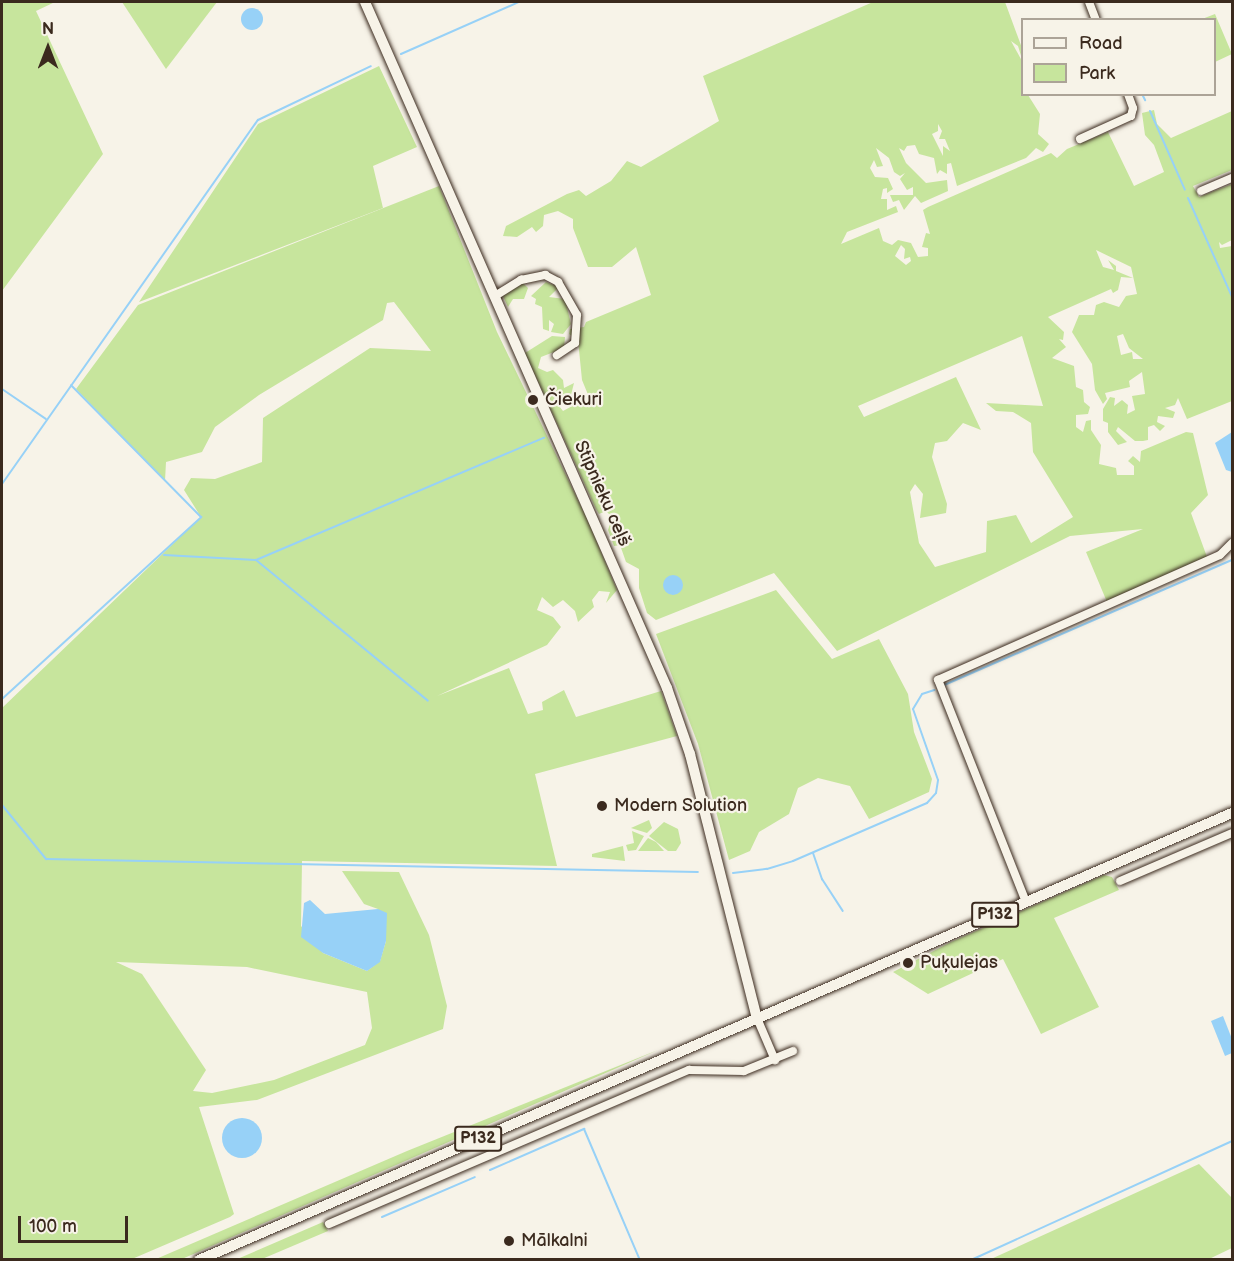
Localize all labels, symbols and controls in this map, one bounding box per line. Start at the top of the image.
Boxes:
north arrow [18,18,78,78]
legend [1021,18,1216,96]
text: N [42,20,54,39]
text: Road [1079,33,1123,54]
text: Park [1079,63,1115,84]
place label: Čiekuri [545,389,602,411]
marker: Čiekuri [526,393,540,407]
street label: Stīpnieku ceļš [569,438,635,550]
place label: Modern Solution [614,795,748,817]
marker: Modern Solution [595,799,609,813]
road number: P132 [971,902,1019,928]
place label: Puķulejas [920,952,998,974]
marker: Puķulejas [901,956,915,970]
road number: P132 [454,1126,502,1152]
scale bar [21,1204,130,1242]
text: 100 m [29,1216,77,1237]
place label: Mālkalni [521,1230,588,1252]
marker: Mālkalni [502,1234,516,1248]

